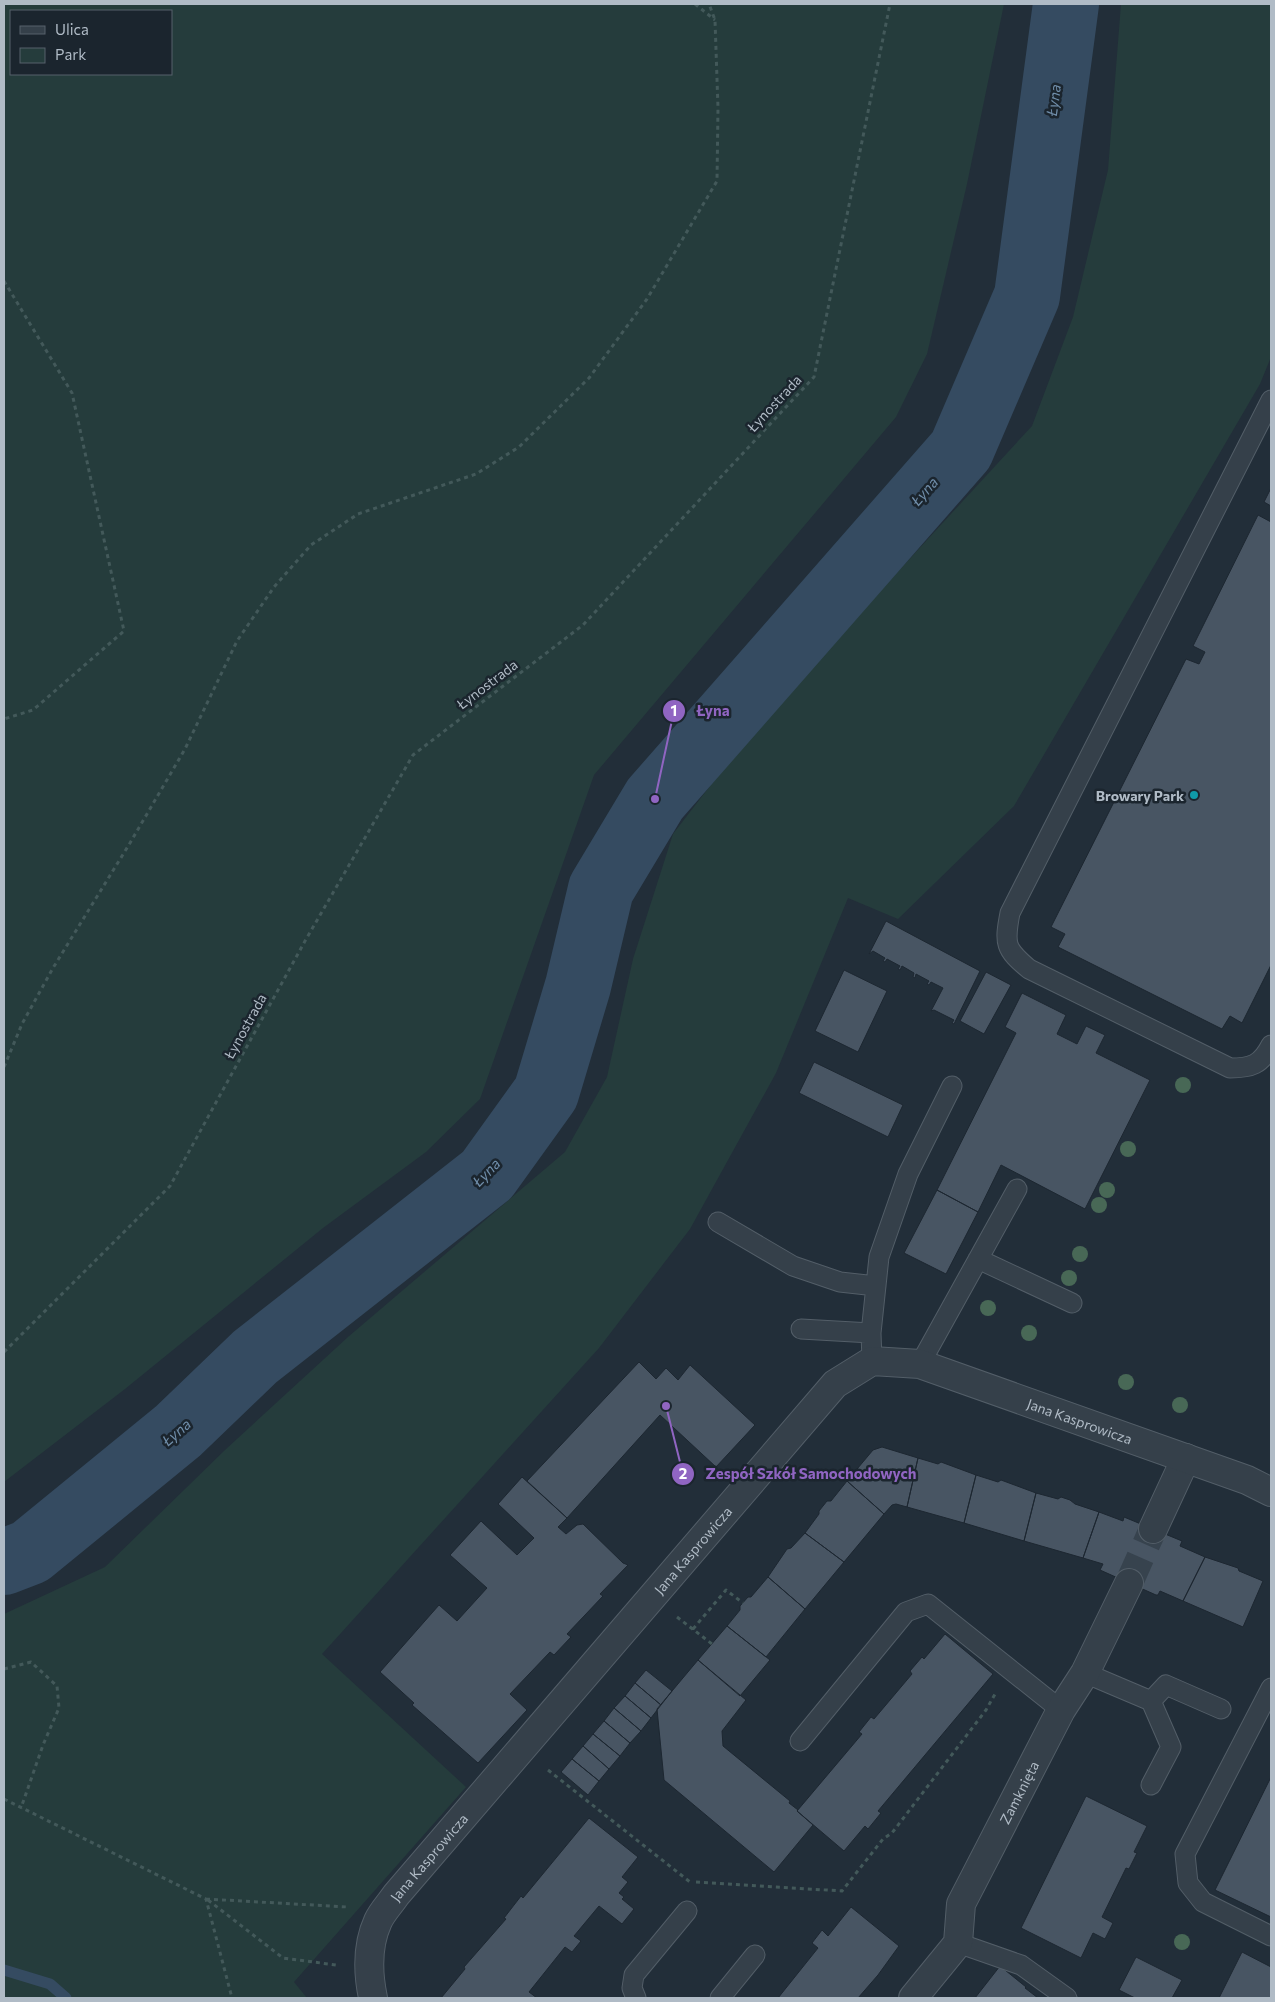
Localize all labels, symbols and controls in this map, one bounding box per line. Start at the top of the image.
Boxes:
legend [10,10,172,75]
text: Ulica [55,20,89,38]
text: Park [55,45,86,63]
water label: Łyna [1042,83,1064,117]
street label: Łynostrada [743,371,805,436]
water label: Łyna [907,473,941,509]
street label: Łynostrada [453,656,521,713]
callout: Łyna [662,696,740,726]
text: 1 [671,701,677,719]
text: Łyna [695,701,730,719]
place label: Browary Park [1096,787,1184,804]
marker: Browary Park [1188,789,1200,801]
street label: Łynostrada [220,991,270,1062]
water label: Łyna [468,1154,504,1190]
street label: Jana Kasprowicza [1025,1394,1135,1447]
water label: Łyna [158,1415,194,1449]
callout: Zespół Szkół Samochodowych [670,1459,926,1489]
text: 2 [679,1464,687,1482]
text: Zespół Szkół Samochodowych [706,1464,916,1482]
street label: Jana Kasprowicza [650,1503,735,1597]
street label: Zamknięta [995,1758,1042,1827]
street label: Jana Kasprowicza [386,1810,471,1904]

